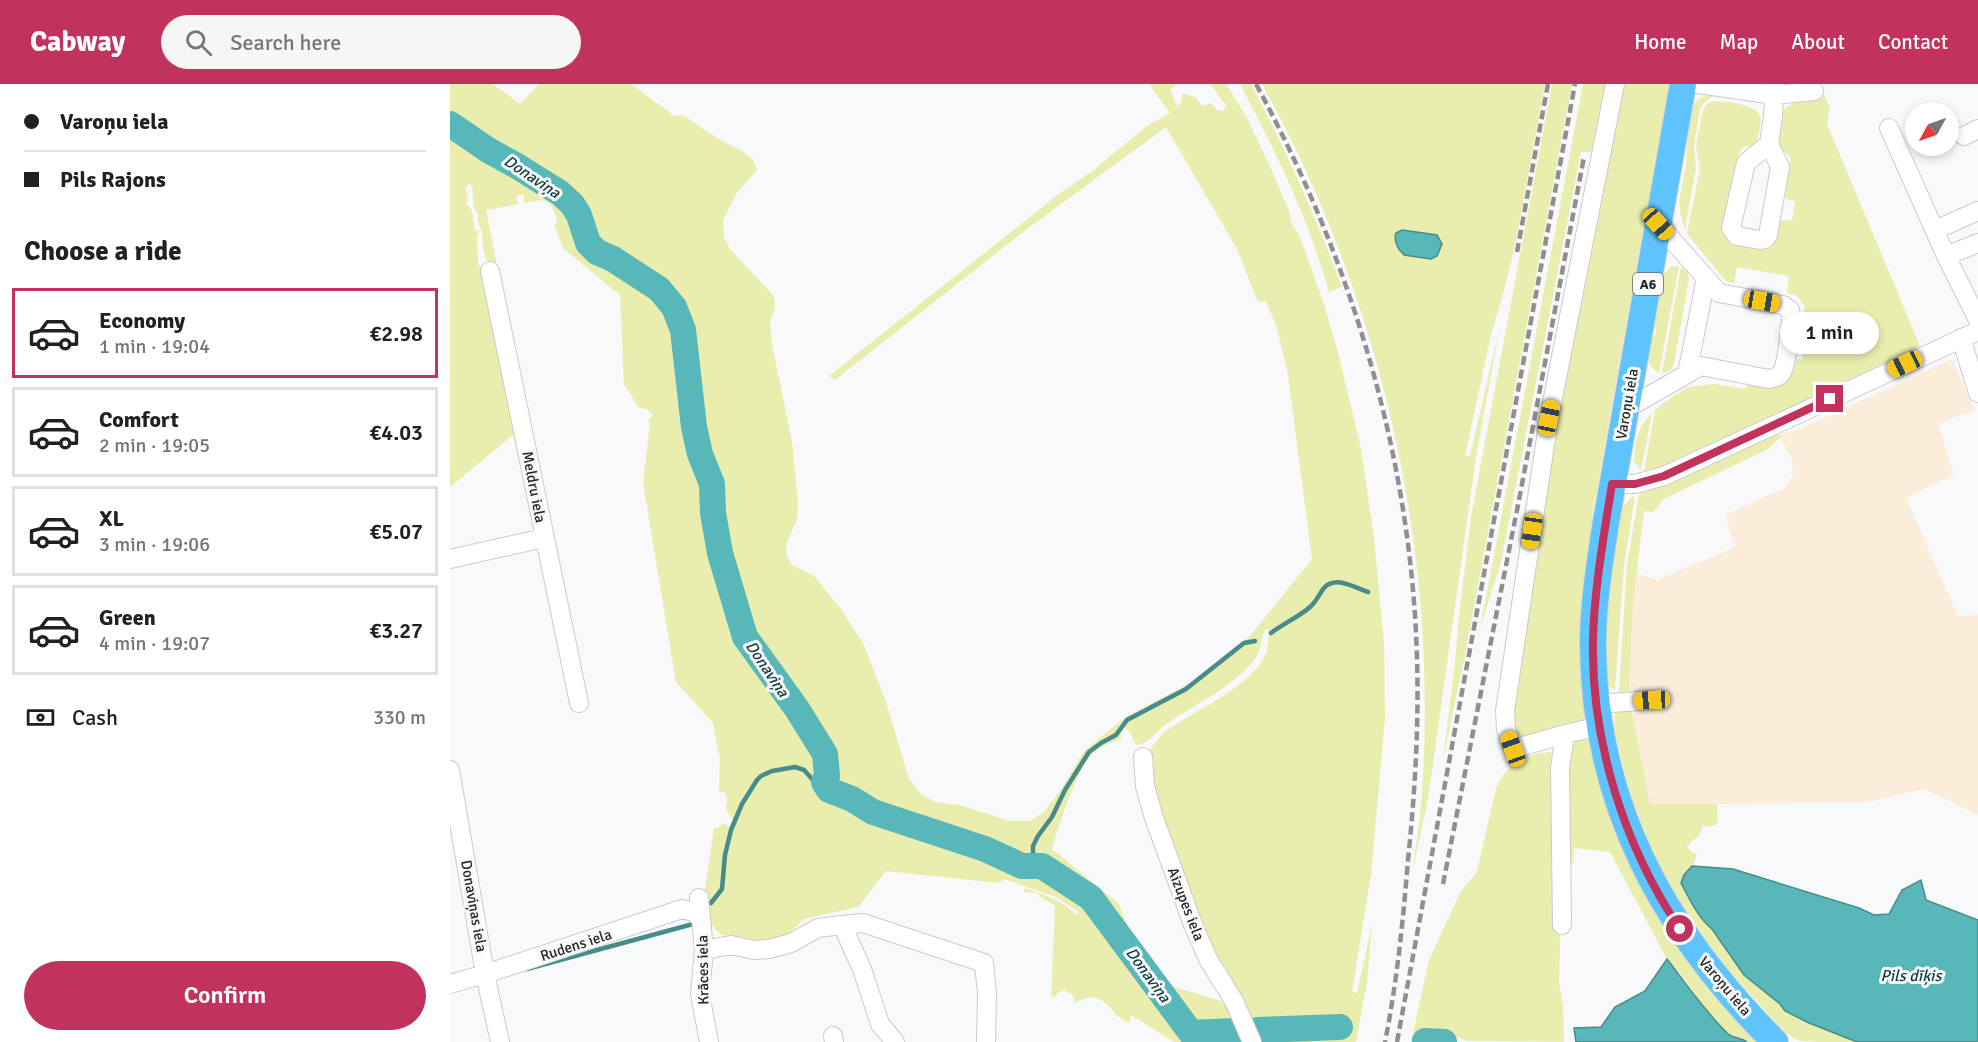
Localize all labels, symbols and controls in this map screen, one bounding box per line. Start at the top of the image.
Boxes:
search box [161,15,581,69]
text: Cabway [30,25,125,59]
icon: search [182,26,215,59]
text: Search here [230,29,341,56]
text: Home [1634,29,1687,55]
text: Map [1720,29,1758,55]
text: About [1791,29,1845,55]
text: Contact [1878,29,1948,55]
north arrow [1905,102,1959,156]
map controls [1905,102,1959,156]
text: Varoņu iela [60,108,168,135]
water label: Donaviņa [500,151,565,204]
text: Pils Rajons [60,166,166,193]
car [1639,205,1677,243]
text: Choose a ride [24,235,182,268]
road number: A6 [1633,273,1663,295]
car [1743,289,1781,313]
icon: car [27,306,81,360]
text: Economy [99,307,185,334]
callout: 1 min [1780,312,1880,354]
text: €2.98 [369,320,423,347]
text: 1 min [1806,320,1853,345]
text: 1 min · 19:04 [99,334,210,359]
car [1885,348,1925,380]
street label: Varoņu iela [1612,367,1643,441]
route end [1816,385,1843,412]
car [1536,399,1562,437]
icon: car [27,405,81,459]
text: Comfort [99,406,179,433]
text: €4.03 [369,419,423,446]
text: 2 min · 19:05 [99,433,210,458]
street label: Meldru iela [518,450,550,524]
icon: car [27,504,81,558]
text: XL [99,505,124,532]
car [1521,512,1543,550]
text: €5.07 [369,518,423,545]
text: 3 min · 19:06 [99,532,210,557]
icon: car [27,603,81,657]
text: Green [99,604,156,631]
text: €3.27 [369,617,423,644]
text: 4 min · 19:07 [99,631,210,656]
water label: Donaviņa [741,637,794,702]
car [1634,690,1670,710]
icon: cash [24,701,57,734]
text: Cash [72,704,118,731]
text: 330 m [373,705,426,730]
car [1498,729,1528,769]
street label: Donaviņas iela [456,859,491,954]
street label: Aizupes iela [1164,865,1208,943]
route start [1666,915,1693,942]
street label: Rudens iela [538,925,614,965]
street label: Krāces iela [693,935,713,1005]
water label: Donaviņa [1121,943,1175,1007]
street label: Varoņu iela [1694,953,1755,1020]
button: Confirm [24,961,426,1030]
water label: Pils dīķis [1881,966,1943,986]

